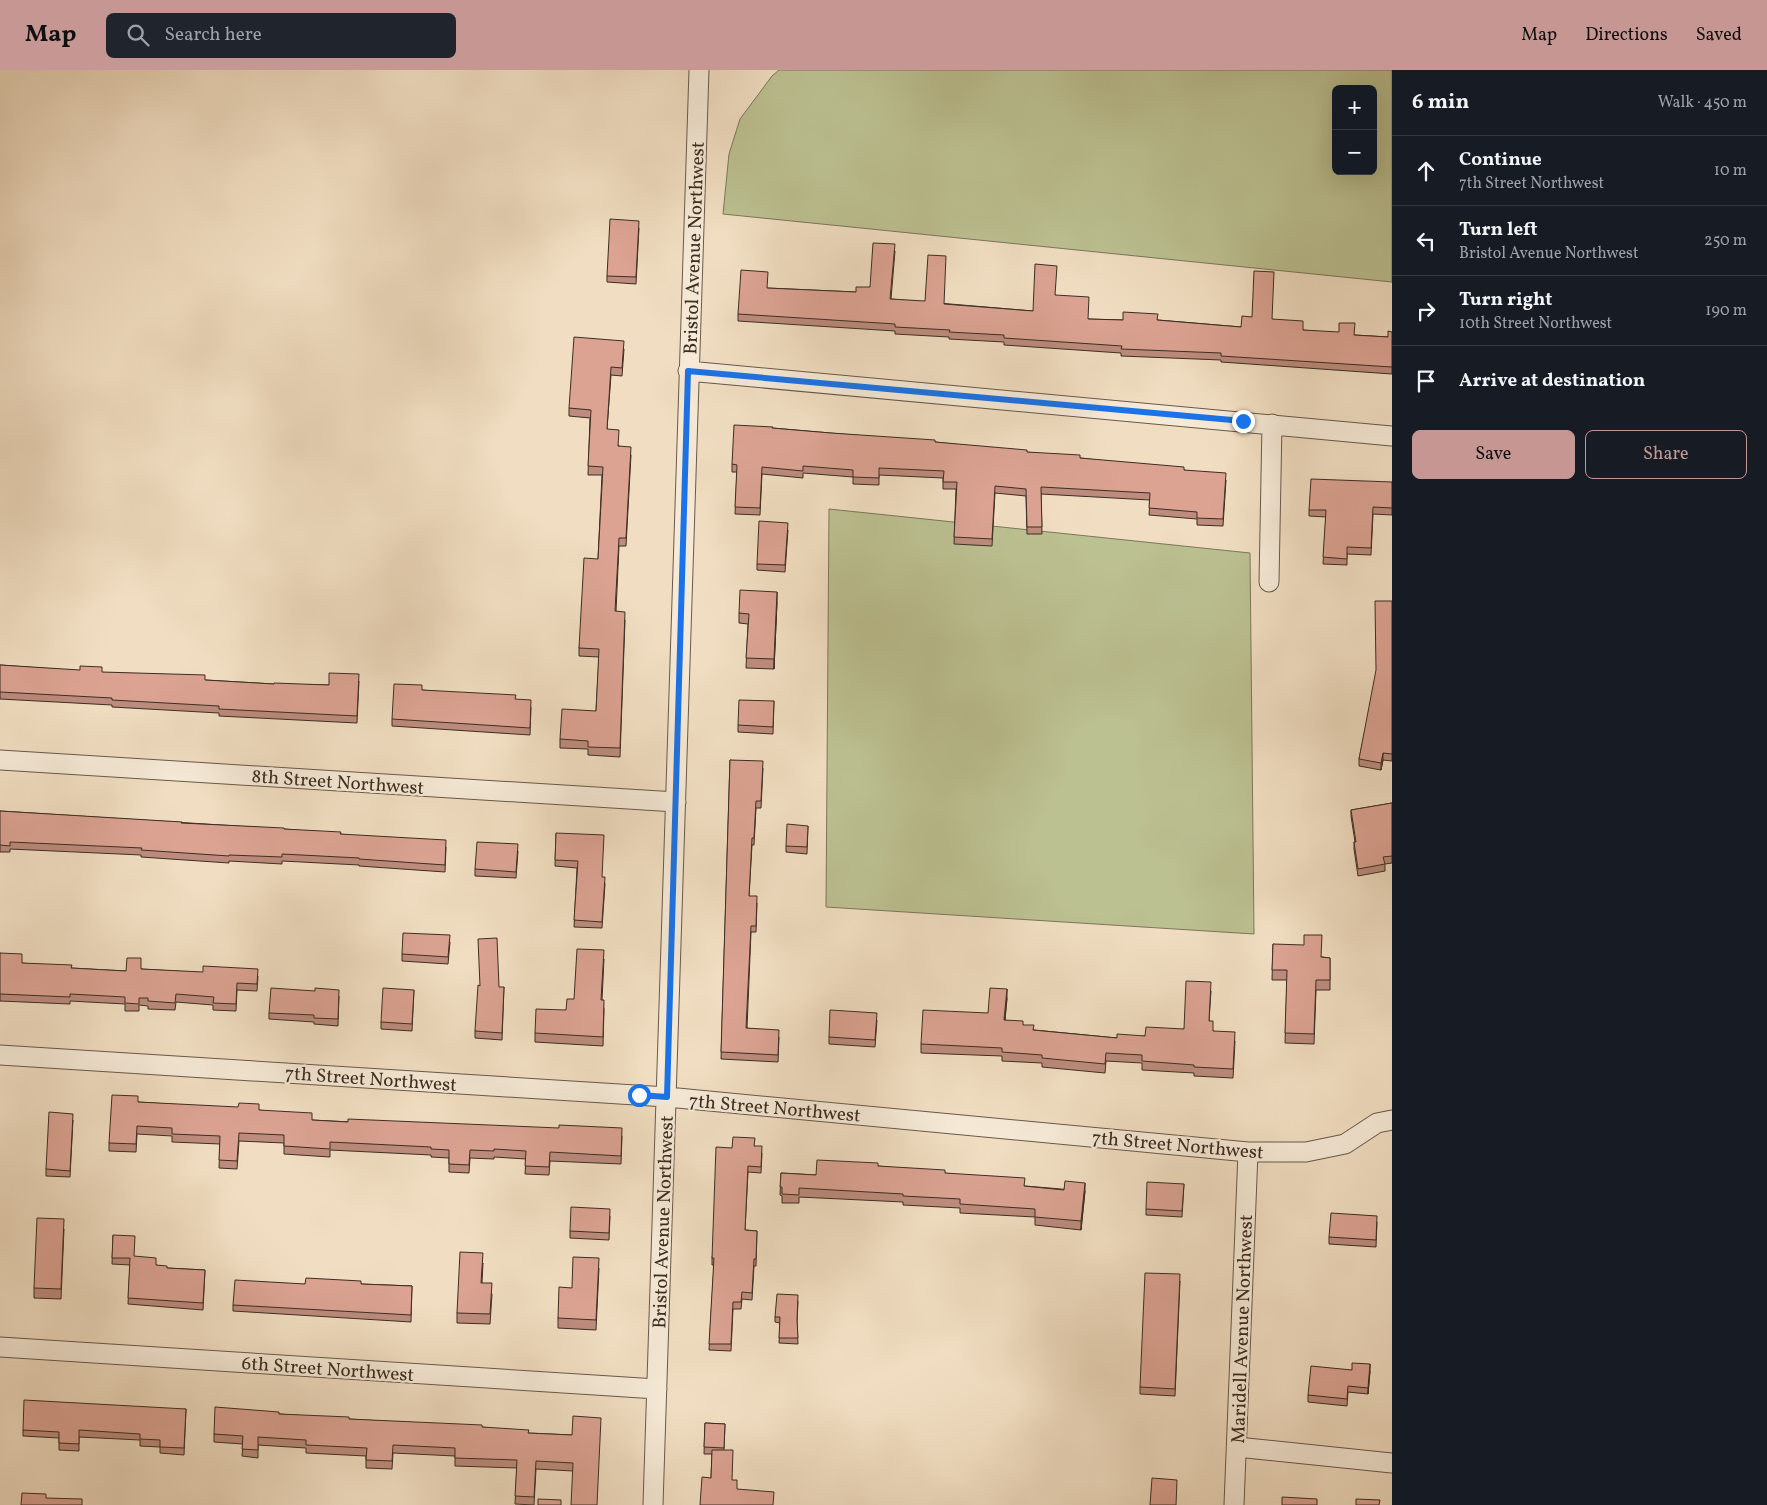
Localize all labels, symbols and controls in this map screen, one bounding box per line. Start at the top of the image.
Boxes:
search box [106,13,456,58]
text: Map [25,18,76,52]
icon: search [124,21,152,49]
text: Search here [164,22,262,48]
text: Map [1521,23,1557,48]
text: Directions [1585,23,1668,48]
text: Saved [1696,23,1742,48]
map controls [1332,85,1377,175]
button: + [1332,85,1377,130]
text: 6 min [1412,88,1469,117]
text: Walk · 450 m [1658,92,1747,114]
button: − [1332,130,1377,175]
street label: Bristol Avenue Northwest [678,141,712,355]
text: Continue [1459,147,1542,173]
icon: ahead [1412,157,1440,185]
text: 10 m [1714,160,1747,182]
text: 7th Street Northwest [1459,173,1604,195]
text: Turn left [1459,217,1538,243]
icon: left [1412,227,1440,255]
text: 250 m [1704,230,1747,252]
text: Bristol Avenue Northwest [1459,243,1639,265]
text: Turn right [1459,287,1552,313]
icon: right [1412,297,1440,325]
text: 190 m [1705,300,1747,322]
text: 10th Street Northwest [1459,313,1612,335]
icon: arrive [1412,367,1440,395]
text: Arrive at destination [1459,368,1645,394]
route end [1232,410,1255,433]
button: Save [1412,430,1575,479]
button: Share [1585,430,1747,479]
street label: 8th Street Northwest [251,764,425,802]
street label: 7th Street Northwest [284,1061,458,1099]
route start [628,1084,651,1107]
street label: 7th Street Northwest [688,1089,862,1129]
street label: Bristol Avenue Northwest [647,1115,681,1329]
street label: 7th Street Northwest [1091,1126,1265,1166]
street label: Maridell Avenue Northwest [1226,1214,1260,1444]
street label: 6th Street Northwest [241,1351,415,1389]

